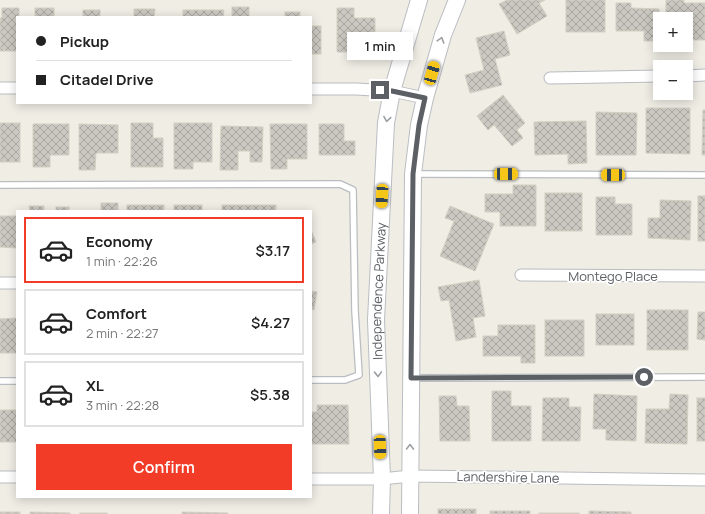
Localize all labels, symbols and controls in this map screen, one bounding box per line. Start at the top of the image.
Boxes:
map controls [653,12,693,100]
button: + [653,12,693,52]
text: Pickup [60,31,109,52]
callout: 1 min [347,32,413,60]
text: 1 min [365,37,396,55]
one-way arrow [436,37,445,44]
car [423,60,441,86]
button: − [653,60,693,100]
text: Citadel Drive [60,69,154,90]
route end [371,81,389,99]
one-way arrow [383,116,392,122]
car [494,168,518,180]
car [601,169,625,181]
car [375,184,389,208]
street label: Independence Parkway [367,222,390,360]
text: Economy [86,231,153,252]
icon: car [38,232,74,268]
text: $3.17 [256,240,290,261]
text: 1 min · 22:26 [86,252,158,270]
street label: Montego Place [568,267,658,285]
text: Comfort [86,303,147,324]
icon: car [38,304,74,340]
text: $4.27 [251,312,290,333]
text: 2 min · 22:27 [86,324,159,342]
route start [635,368,653,386]
one-way arrow [373,371,382,377]
text: XL [86,375,104,396]
icon: car [38,376,74,412]
text: $5.38 [250,384,290,405]
text: 3 min · 22:28 [86,396,159,414]
car [374,435,386,459]
button: Confirm [36,444,292,490]
one-way arrow [406,444,414,450]
street label: Landershire Lane [456,467,560,487]

